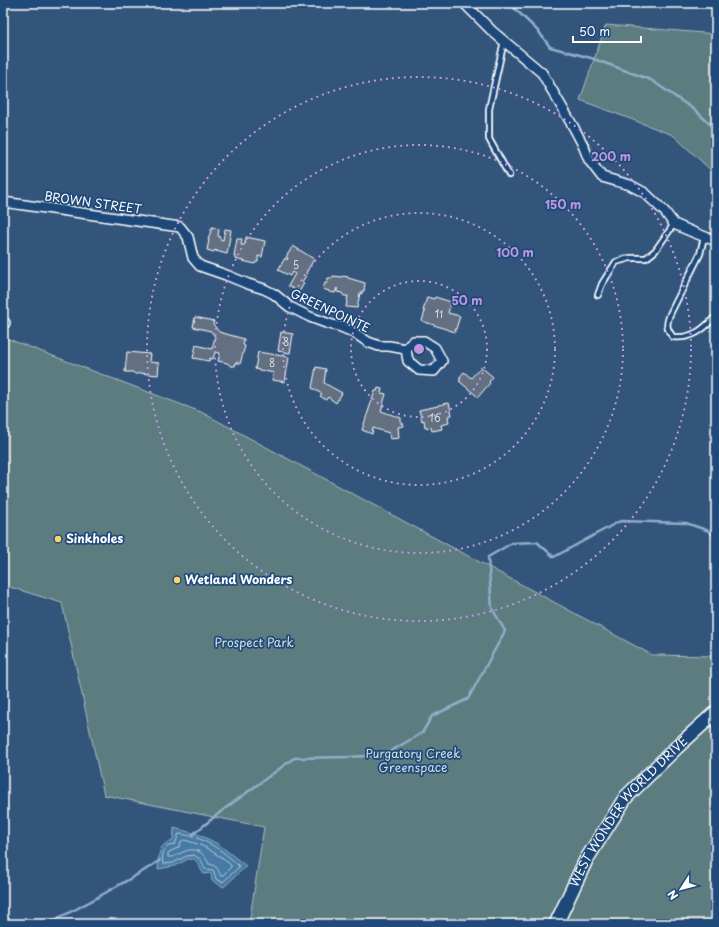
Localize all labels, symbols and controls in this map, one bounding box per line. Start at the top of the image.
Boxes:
scale bar [573,18,641,44]
text: 50 m [579,22,610,40]
text: 200 m [591,147,631,165]
street label: BROWN STREET [43,186,144,218]
text: 150 m [545,195,581,213]
text: 100 m [496,243,534,261]
house number: 5 [293,257,299,272]
street label: GREENPOINTE [288,284,373,336]
text: 50 m [451,291,483,309]
house number: 11 [435,306,443,321]
house number: 8 [283,334,289,349]
centre of rings [412,342,426,356]
house number: 8 [269,355,275,370]
house number: 16 [429,410,441,425]
place label: Sinkholes [66,529,123,547]
marker: Sinkholes [53,534,63,544]
place label: Wetland Wonders [185,570,292,588]
marker: Wetland Wonders [172,575,182,585]
park label: Prospect Park [214,633,294,651]
street label: WEST WONDER WORLD DRIVE [568,734,694,894]
park label: Purgatory Creek Greenspace [365,744,461,776]
north arrow [661,869,701,909]

